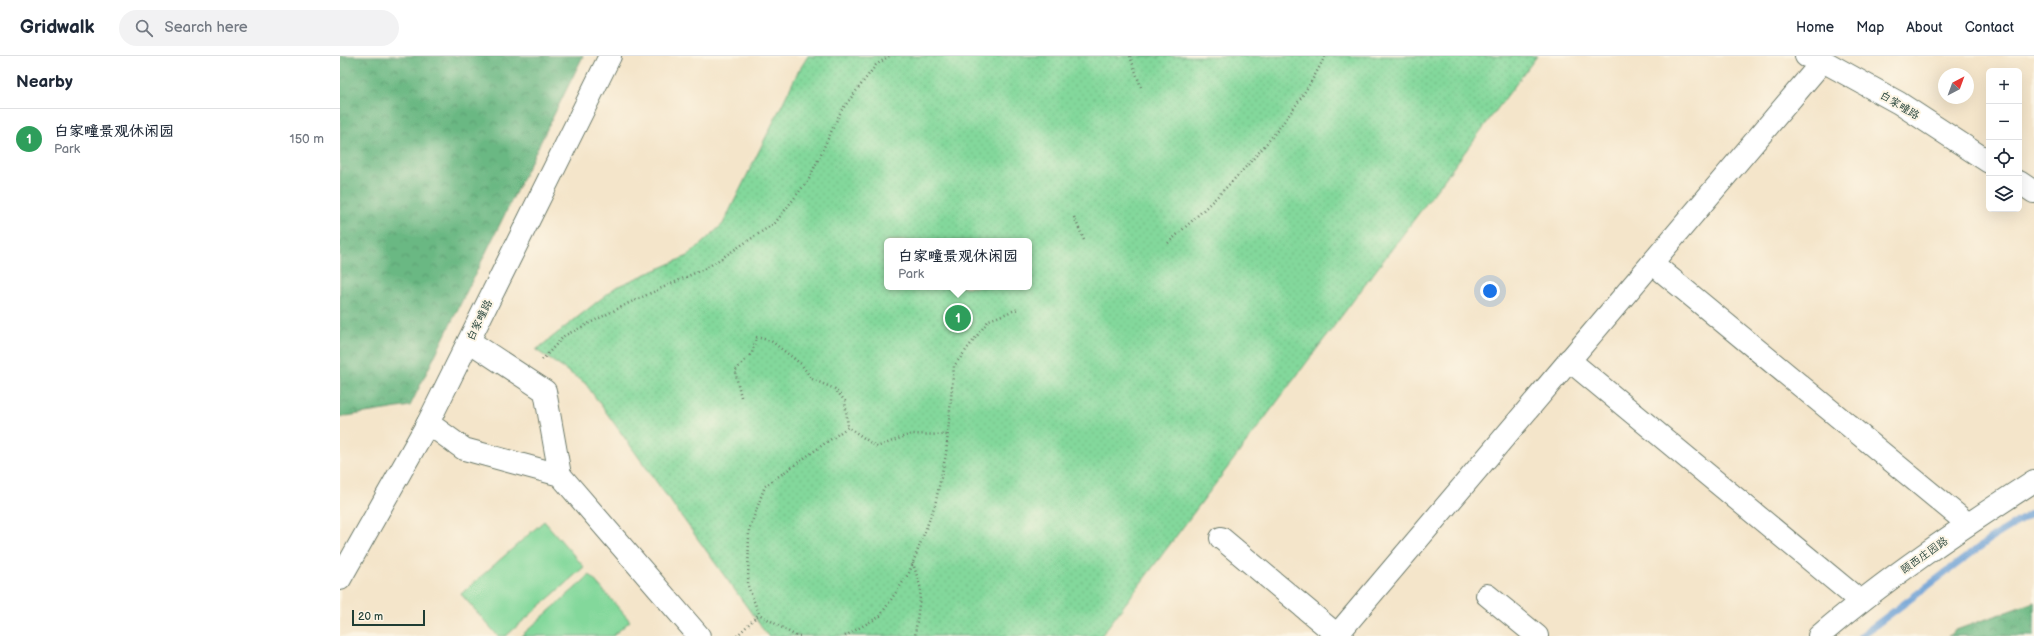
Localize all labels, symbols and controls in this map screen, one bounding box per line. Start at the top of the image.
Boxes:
search box [119,10,399,46]
text: Gridwalk [20,16,95,39]
icon: search [133,17,155,39]
text: Search here [165,18,248,37]
text: Home [1796,19,1834,36]
text: Map [1856,19,1884,36]
text: About [1906,19,1943,36]
text: Contact [1965,19,2014,36]
north arrow [1938,68,1974,104]
map controls [1986,68,2022,212]
button: + [1986,68,2022,104]
text: Nearby [16,72,73,92]
street label: 白家疃路 [1878,89,1922,122]
button: − [1986,104,2022,140]
text: 白家疃景观休闲园 [54,122,174,141]
text: 1 [26,131,32,147]
text: 150 m [290,131,324,147]
button: locate [1986,140,2022,176]
text: Park [54,141,80,157]
button: layers [1986,176,2022,212]
popup [884,238,1032,290]
text: 白家疃景观休闲园 [898,247,1018,266]
text: Park [898,266,924,282]
your location [1480,281,1500,301]
street label: 白家疃路 [464,298,495,343]
pin: 1 [945,303,971,333]
street label: 颐西庄园路 [1898,534,1951,577]
scale bar [352,608,425,627]
text: 20 m [358,610,383,623]

